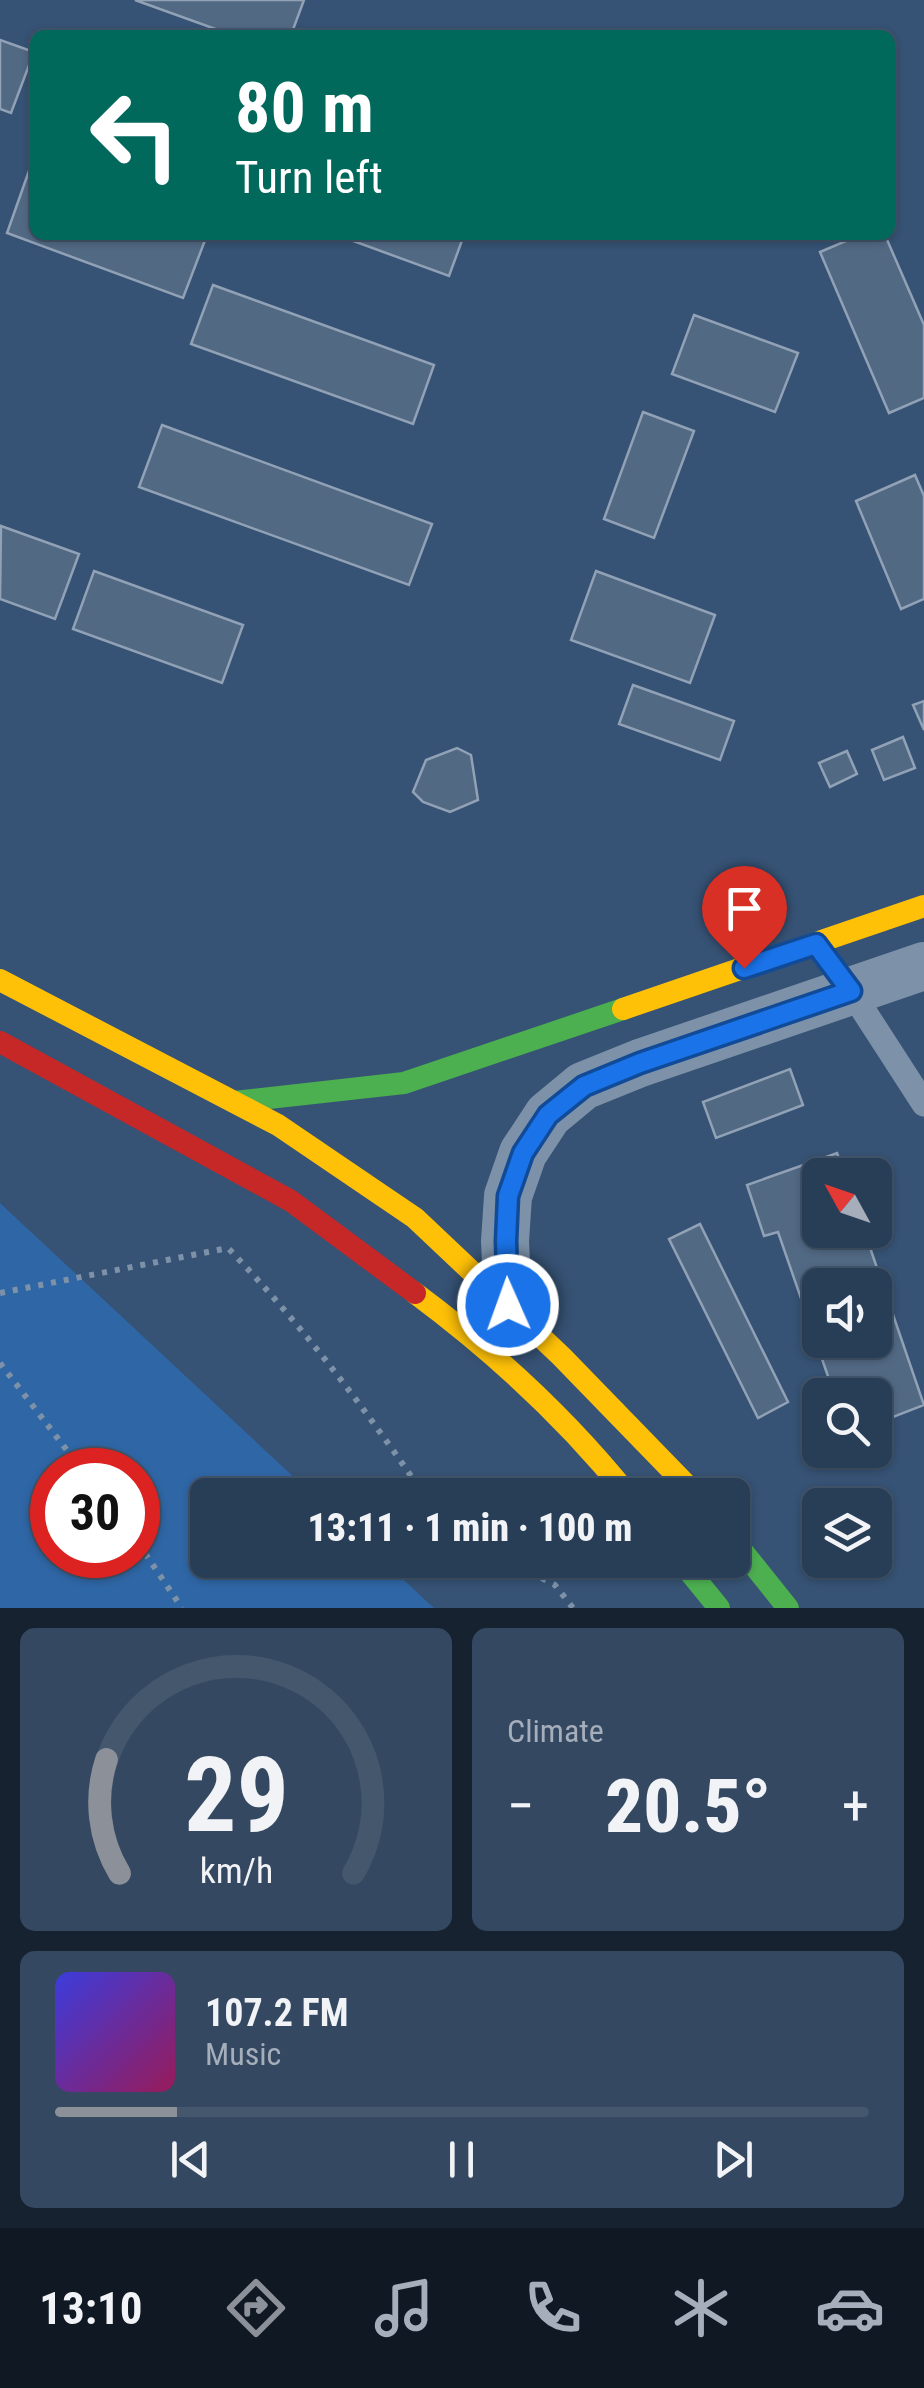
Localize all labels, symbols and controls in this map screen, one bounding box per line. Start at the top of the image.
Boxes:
text: 80 m [235,67,374,149]
icon: left [70,70,200,200]
text: Turn left [235,151,383,204]
pin [702,866,787,969]
icon: arrive [717,881,772,936]
north arrow [802,1158,892,1248]
map controls [802,1158,892,1578]
position arrow [456,1253,560,1357]
button: sound [802,1268,892,1358]
button: search [802,1378,892,1468]
speed limit sign: 30 [30,1448,160,1578]
button: layers [802,1488,892,1578]
text: 13:11 · 1 min · 100 m [308,1506,632,1550]
text: Climate [507,1712,604,1750]
text: 29 [183,1735,289,1856]
text: 20.5° [605,1762,771,1850]
text: − [507,1774,535,1838]
text: + [842,1774,869,1838]
text: km/h [199,1850,273,1892]
text: 107.2 FM [205,1991,349,2035]
text: Music [205,2035,281,2073]
icon: previous [163,2132,218,2187]
icon: pause [434,2132,489,2187]
icon: next [706,2132,761,2187]
icon: directions [221,2273,291,2343]
icon: music [369,2273,439,2343]
icon: phone [518,2273,588,2343]
icon: climate [666,2273,736,2343]
icon: car [815,2273,885,2343]
text: 13:10 [39,2282,143,2335]

